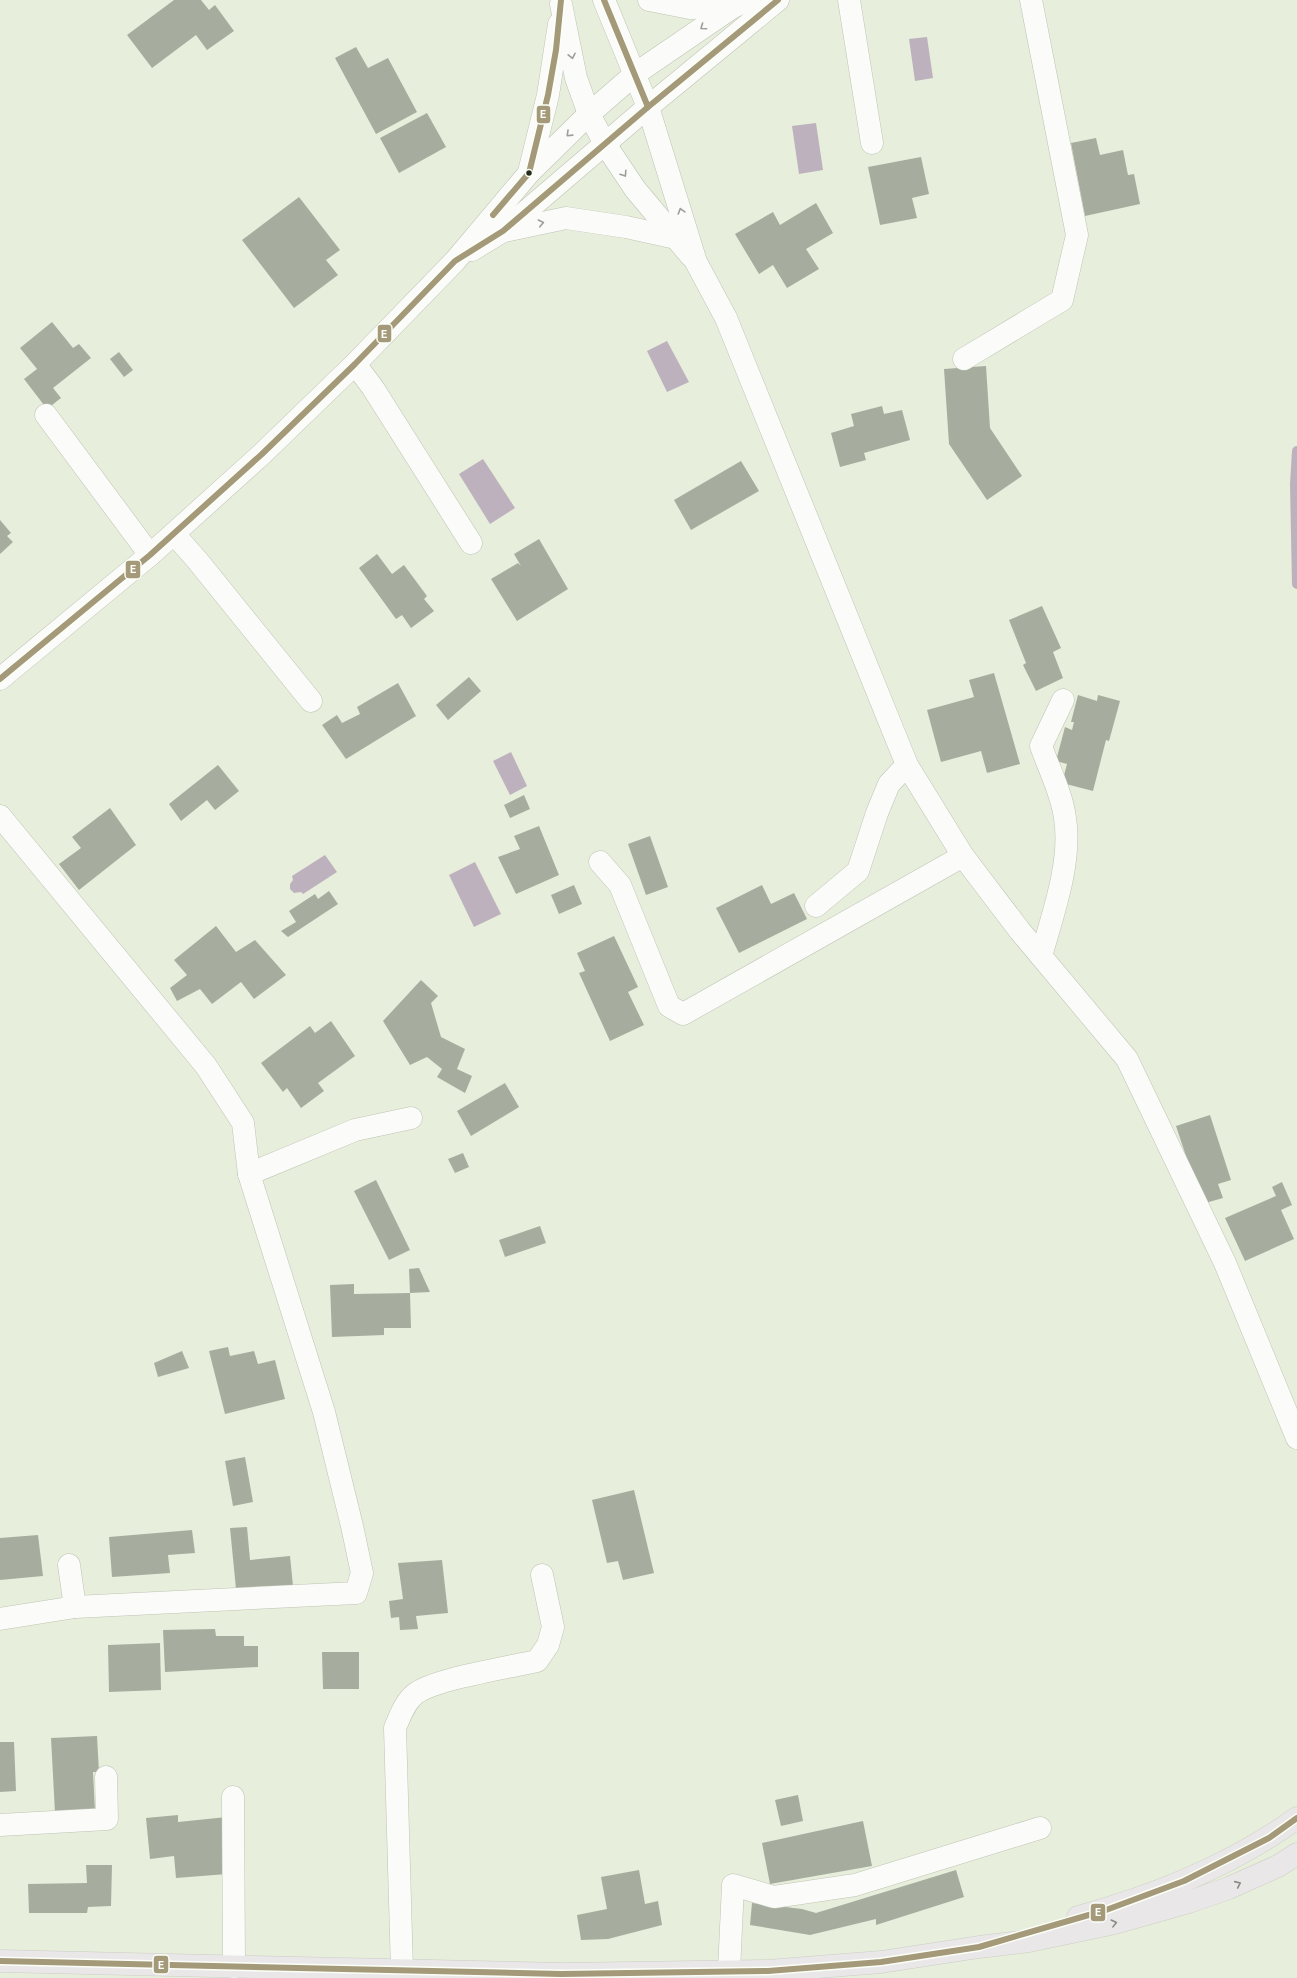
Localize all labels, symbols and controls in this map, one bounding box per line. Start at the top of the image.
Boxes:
one-way arrow [701,22,708,29]
one-way arrow [567,53,575,59]
line badge: E [536,105,551,124]
text: E [540,108,547,120]
one-way arrow [566,129,574,137]
unlabelled marker [524,168,534,178]
one-way arrow [620,169,627,176]
one-way arrow [677,207,686,214]
one-way arrow [538,220,544,228]
line badge: E [377,324,392,343]
text: E [381,328,388,340]
line badge: E [125,560,141,579]
text: E [130,563,137,575]
one-way arrow [1233,1881,1241,1889]
line badge: E [1090,1903,1106,1922]
text: E [1095,1906,1102,1918]
one-way arrow [1111,1920,1117,1928]
line badge: E [153,1955,169,1974]
text: E [158,1959,165,1971]

